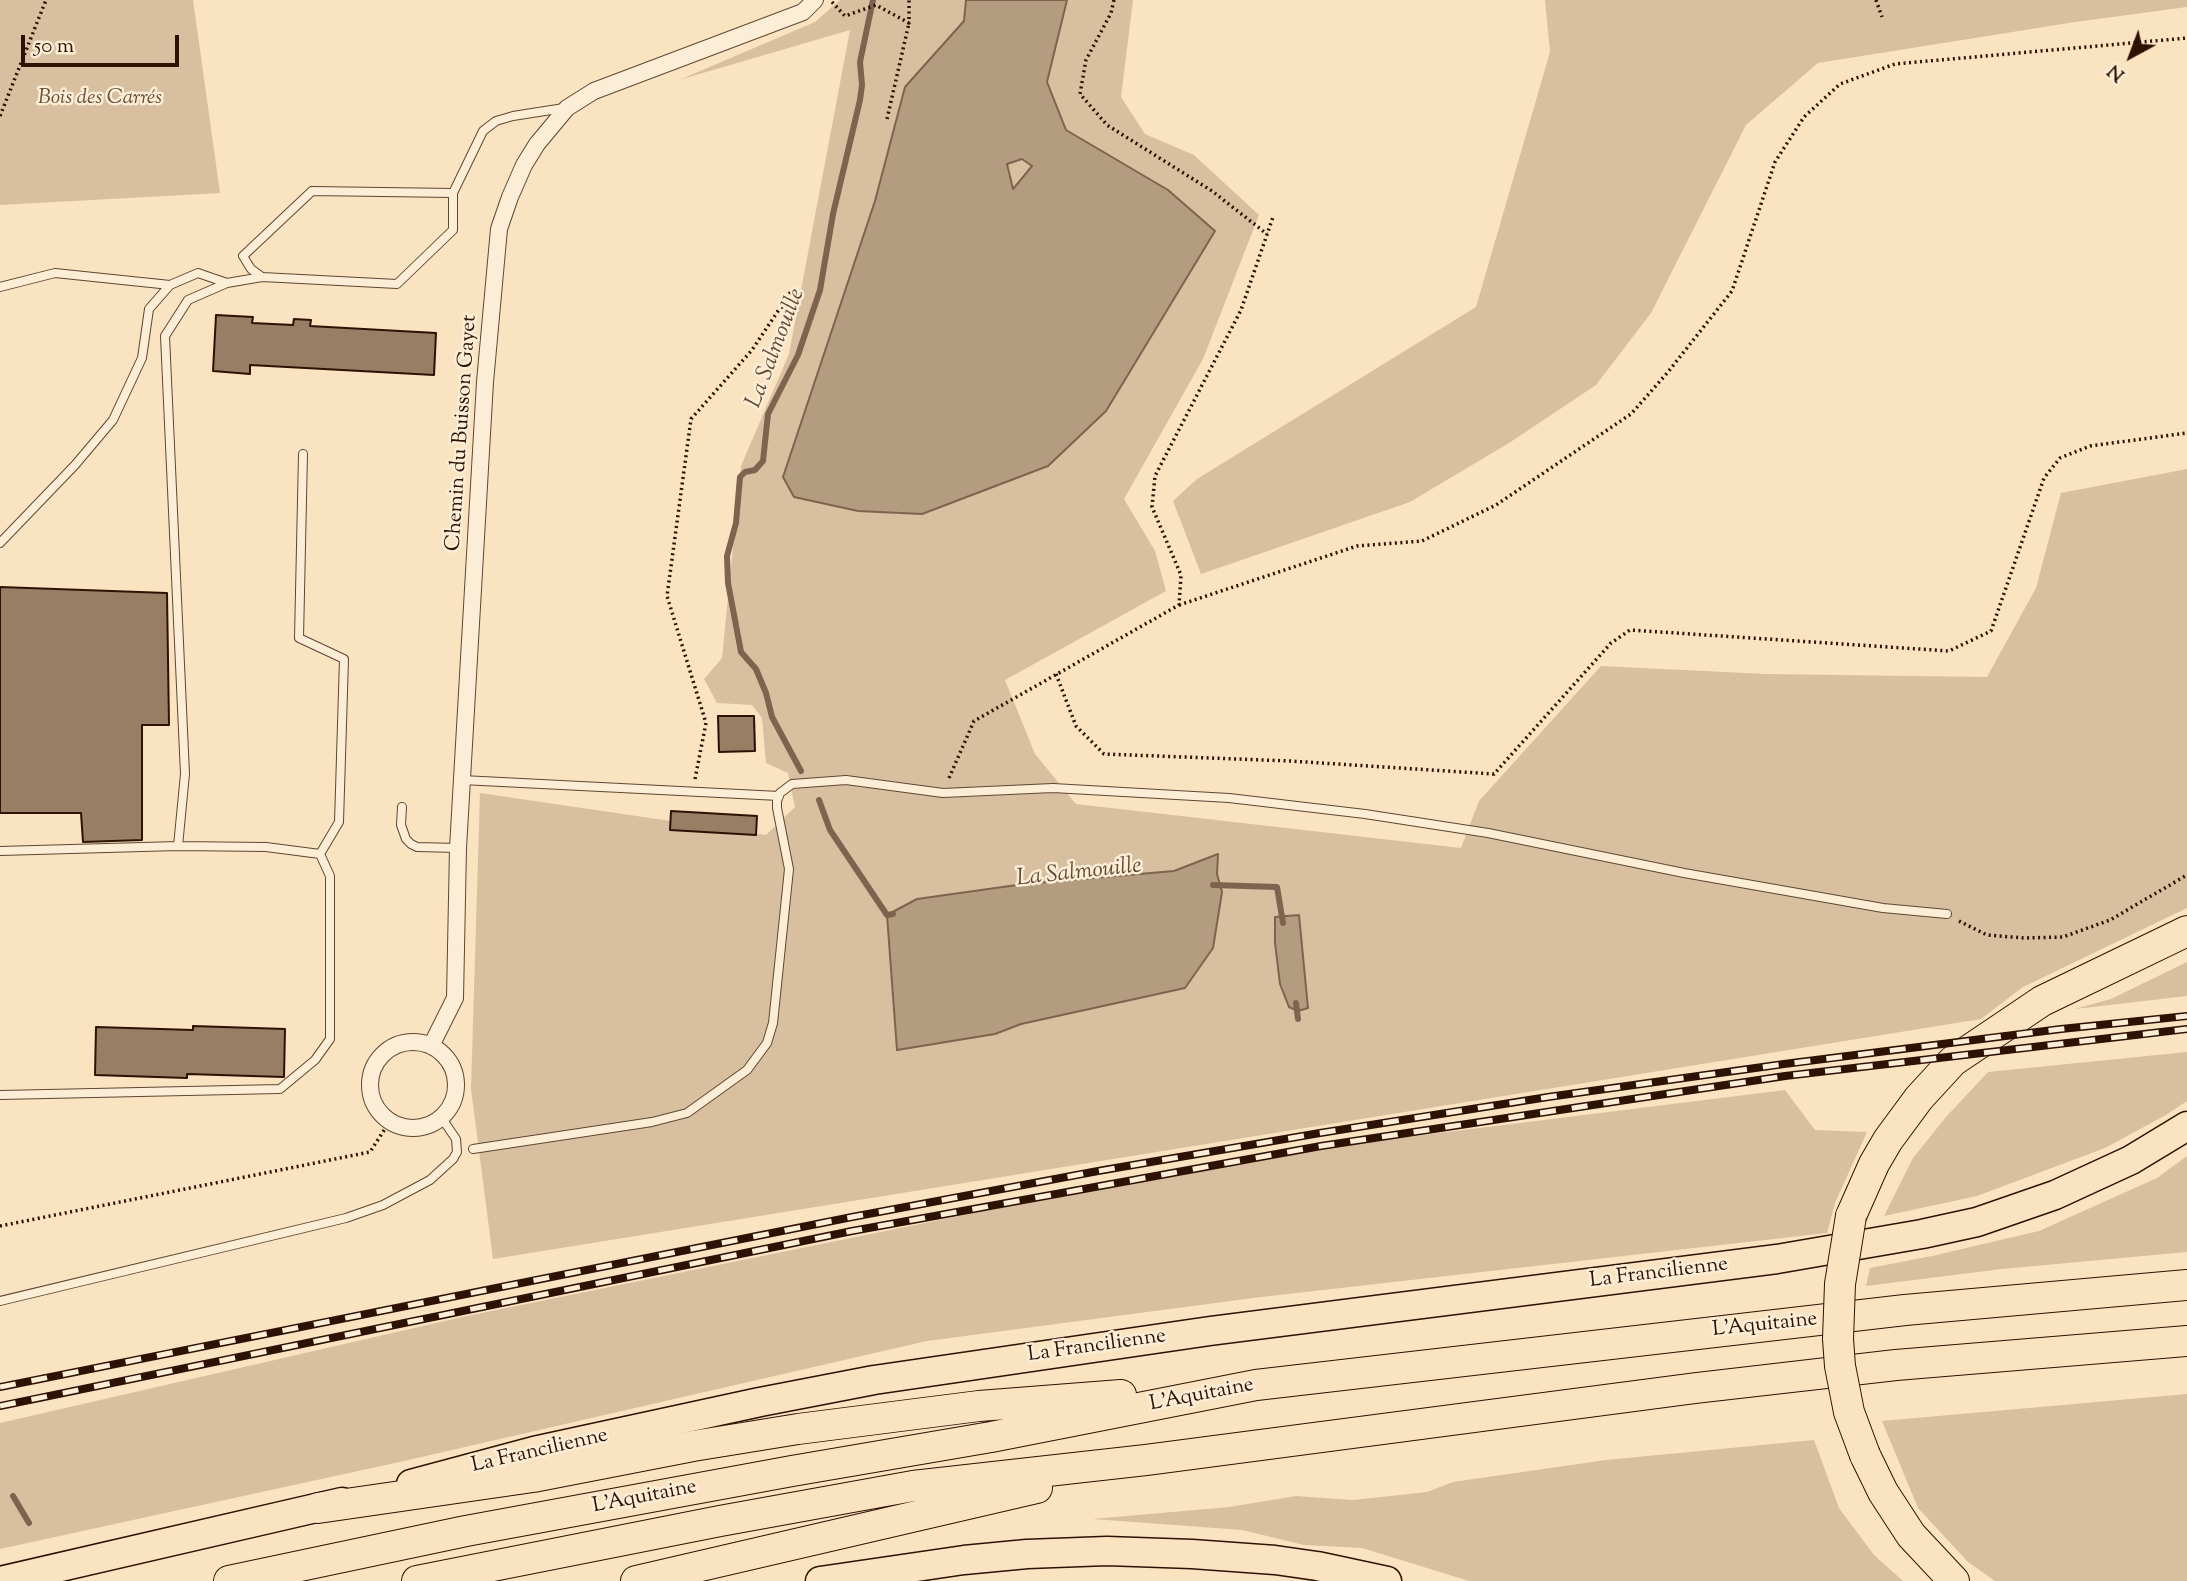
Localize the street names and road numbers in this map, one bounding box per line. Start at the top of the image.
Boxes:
street label: Chemin du Buisson Gayet [442,314,484,552]
street label: La Francilienne [1588,1253,1730,1295]
street label: L'Aquitaine [1711,1308,1819,1344]
street label: La Francilienne [1026,1325,1168,1369]
street label: L'Aquitaine [1148,1374,1256,1418]
street label: La Francilienne [469,1424,611,1480]
street label: L'Aquitaine [591,1476,699,1520]

